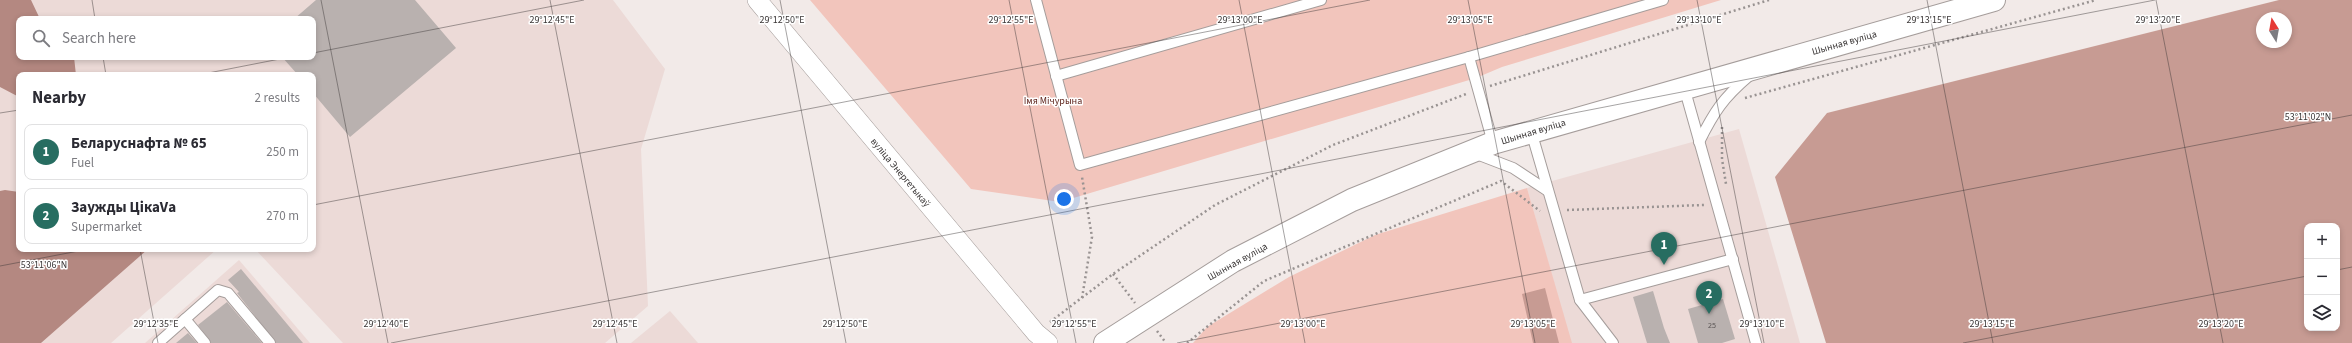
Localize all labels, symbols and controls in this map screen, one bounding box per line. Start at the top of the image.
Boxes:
north arrow [2256,12,2292,48]
text: 29°12'45"E [529,13,575,27]
text: 29°12'50"E [759,13,805,27]
text: 29°12'55"E [988,13,1034,27]
text: 29°13'00"E [1217,13,1263,27]
text: 29°13'05"E [1447,13,1493,27]
text: 29°13'10"E [1676,13,1722,27]
text: 29°13'15"E [1906,13,1952,27]
text: 29°13'20"E [2135,13,2181,27]
search box [16,16,316,60]
icon: search [30,27,52,49]
street label: Шынная вуліца [1810,27,1878,59]
text: Search here [62,28,136,49]
text: Nearby [32,86,86,110]
text: 2 results [255,89,300,107]
park label: Імя Мічурына [1024,94,1082,108]
text: 53°11'02"N [2285,110,2331,124]
street label: Шынная вуліца [1499,115,1567,148]
text: Беларуснафта № 65 [71,133,207,154]
street label: вуліца Энергетыкаў [867,135,934,210]
text: 1 [43,143,49,161]
text: 250 m [266,143,299,161]
text: Fuel [71,154,94,172]
your location [1054,189,1074,209]
text: Заужды ЦікаVа [71,197,176,218]
text: 2 [43,207,49,225]
text: 270 m [266,207,299,225]
text: Supermarket [71,218,142,236]
map controls [2304,223,2340,331]
button: + [2304,223,2340,259]
pin: 1 [1651,232,1677,265]
street label: Шынная вуліца [1205,240,1270,284]
text: 53°11'06"N [21,258,67,272]
button: − [2304,259,2340,295]
pin: 2 [1696,281,1722,314]
button: layers [2304,295,2340,331]
text: 29°12'35"E [133,317,179,331]
text: 29°12'40"E [363,317,409,331]
text: 29°12'45"E [592,317,638,331]
text: 29°12'50"E [822,317,868,331]
text: 29°12'55"E [1051,317,1097,331]
text: 29°13'00"E [1280,317,1326,331]
text: 29°13'05"E [1510,317,1556,331]
text: 29°13'10"E [1739,317,1785,331]
text: 29°13'15"E [1969,317,2015,331]
text: 29°13'20"E [2198,317,2244,331]
house number: 25 [1708,320,1716,331]

